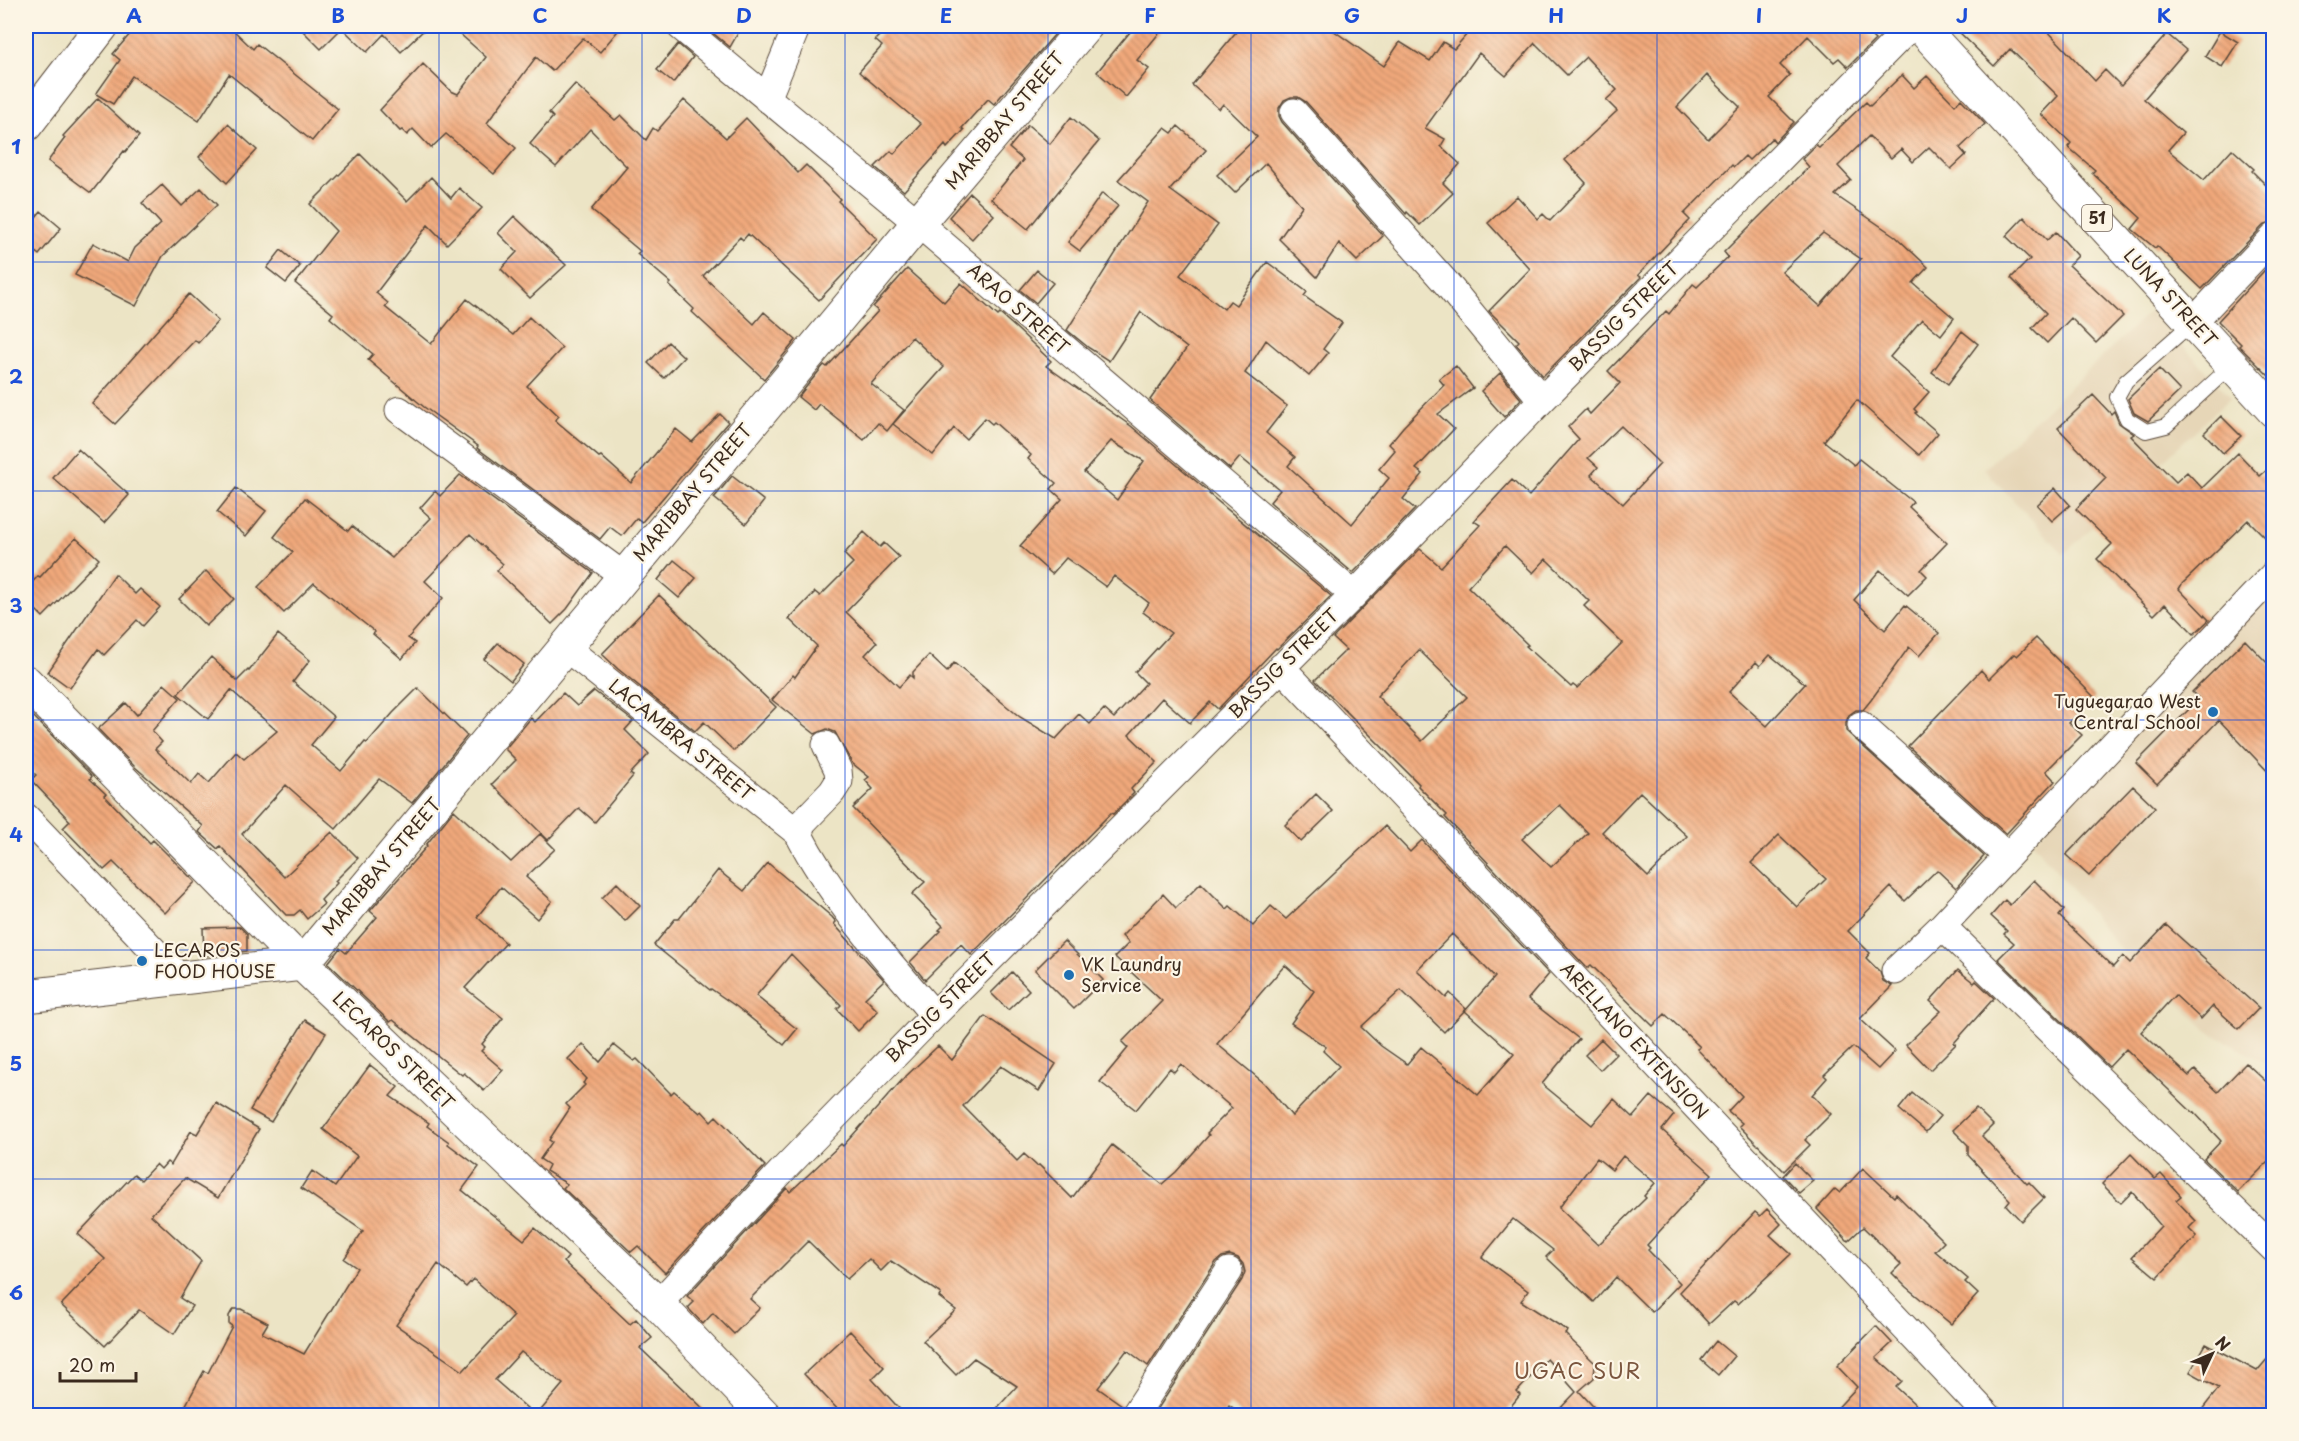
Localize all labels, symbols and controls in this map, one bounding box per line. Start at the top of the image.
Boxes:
text: A [126,0,142,30]
text: B [331,0,345,30]
text: C [532,0,548,30]
text: D [736,0,752,30]
text: E [940,0,952,30]
text: F [1144,0,1156,30]
text: G [1344,0,1360,30]
text: H [1548,0,1564,30]
text: I [1756,0,1762,30]
text: J [1956,0,1968,30]
text: K [2157,0,2172,30]
street label: MARIBBAY STREET [938,45,1070,195]
text: 1 [11,131,21,161]
road number: 51 [2082,205,2112,231]
street label: LUNA STREET [2118,242,2225,353]
street label: BASSIG STREET [1562,254,1685,377]
street label: ARAO STREET [962,256,1076,360]
text: 2 [9,361,23,391]
street label: MARIBBAY STREET [626,417,758,567]
text: 3 [9,590,23,620]
street label: BASSIG STREET [1222,601,1345,724]
street label: LACAMBRA STREET [603,672,761,806]
place label: Tuguegarao West Central School [2054,687,2201,735]
marker: Tuguegarao West Central School [2206,705,2220,719]
street label: MARIBBAY STREET [315,791,447,941]
text: 4 [9,819,23,849]
place label: LECAROS FOOD HOUSE [154,936,276,984]
street label: BASSIG STREET [879,945,1002,1068]
place label: VK Laundry Service [1081,950,1182,998]
marker: LECAROS FOOD HOUSE [135,954,149,968]
street label: ARELLANO EXTENSION [1555,955,1715,1125]
marker: VK Laundry Service [1062,968,1076,982]
street label: LECAROS STREET [327,985,461,1116]
text: 5 [10,1048,22,1078]
text: 6 [9,1277,23,1307]
north arrow [2182,1324,2242,1384]
text: N [2210,1330,2237,1356]
scale bar [60,1345,136,1383]
text: 20 m [69,1351,115,1378]
district label: UGAC SUR [1514,1354,1642,1386]

